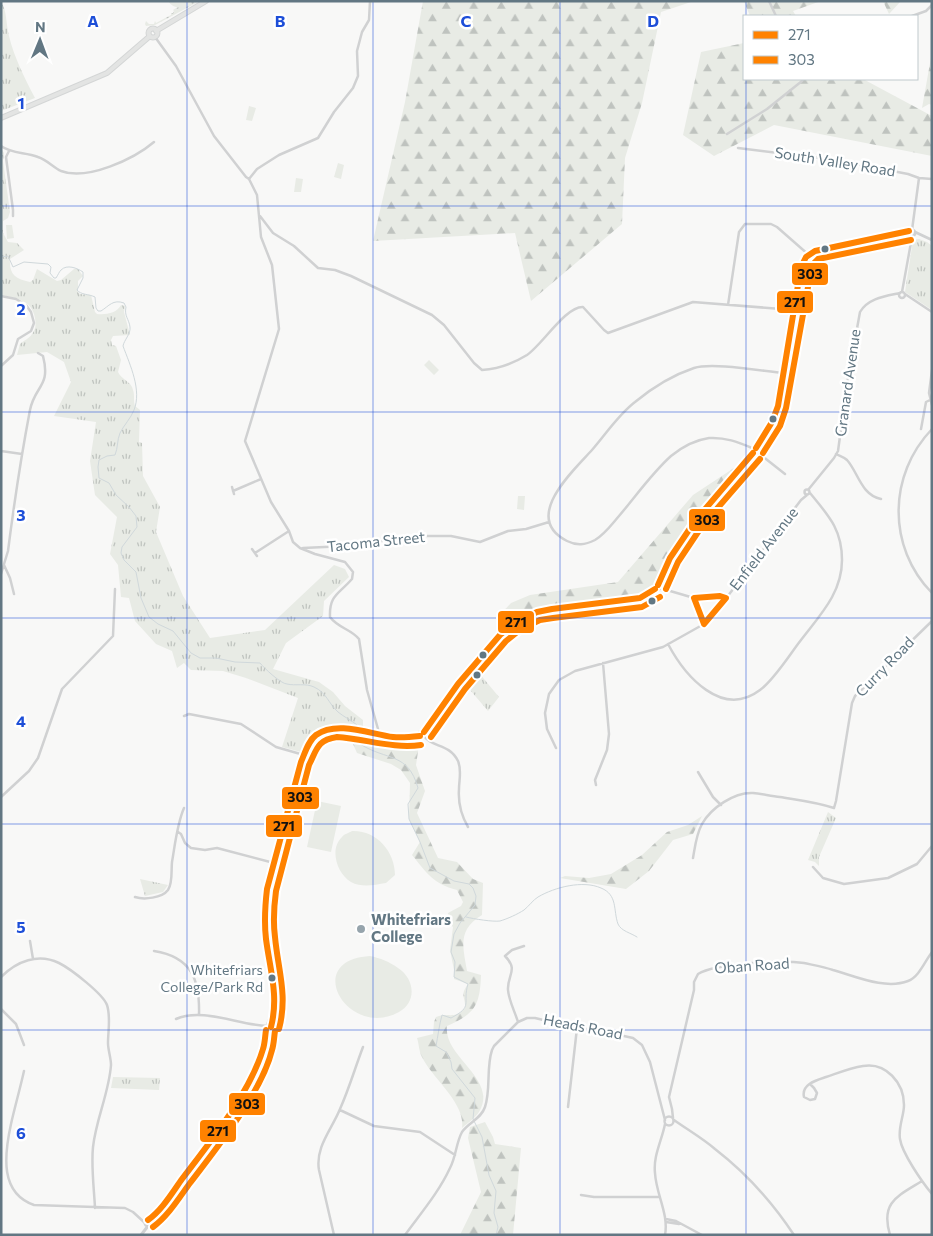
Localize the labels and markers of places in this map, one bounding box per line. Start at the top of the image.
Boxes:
unlabelled marker [820,244,830,254]
unlabelled marker [768,414,778,424]
unlabelled marker [647,596,657,606]
unlabelled marker [478,650,488,660]
unlabelled marker [472,670,482,680]
place label: Whitefriars College [371,910,451,945]
marker: Whitefriars College [355,923,367,935]
place label: Whitefriars College/Park Rd [161,961,263,995]
marker: Whitefriars College/Park Rd [267,973,277,983]

